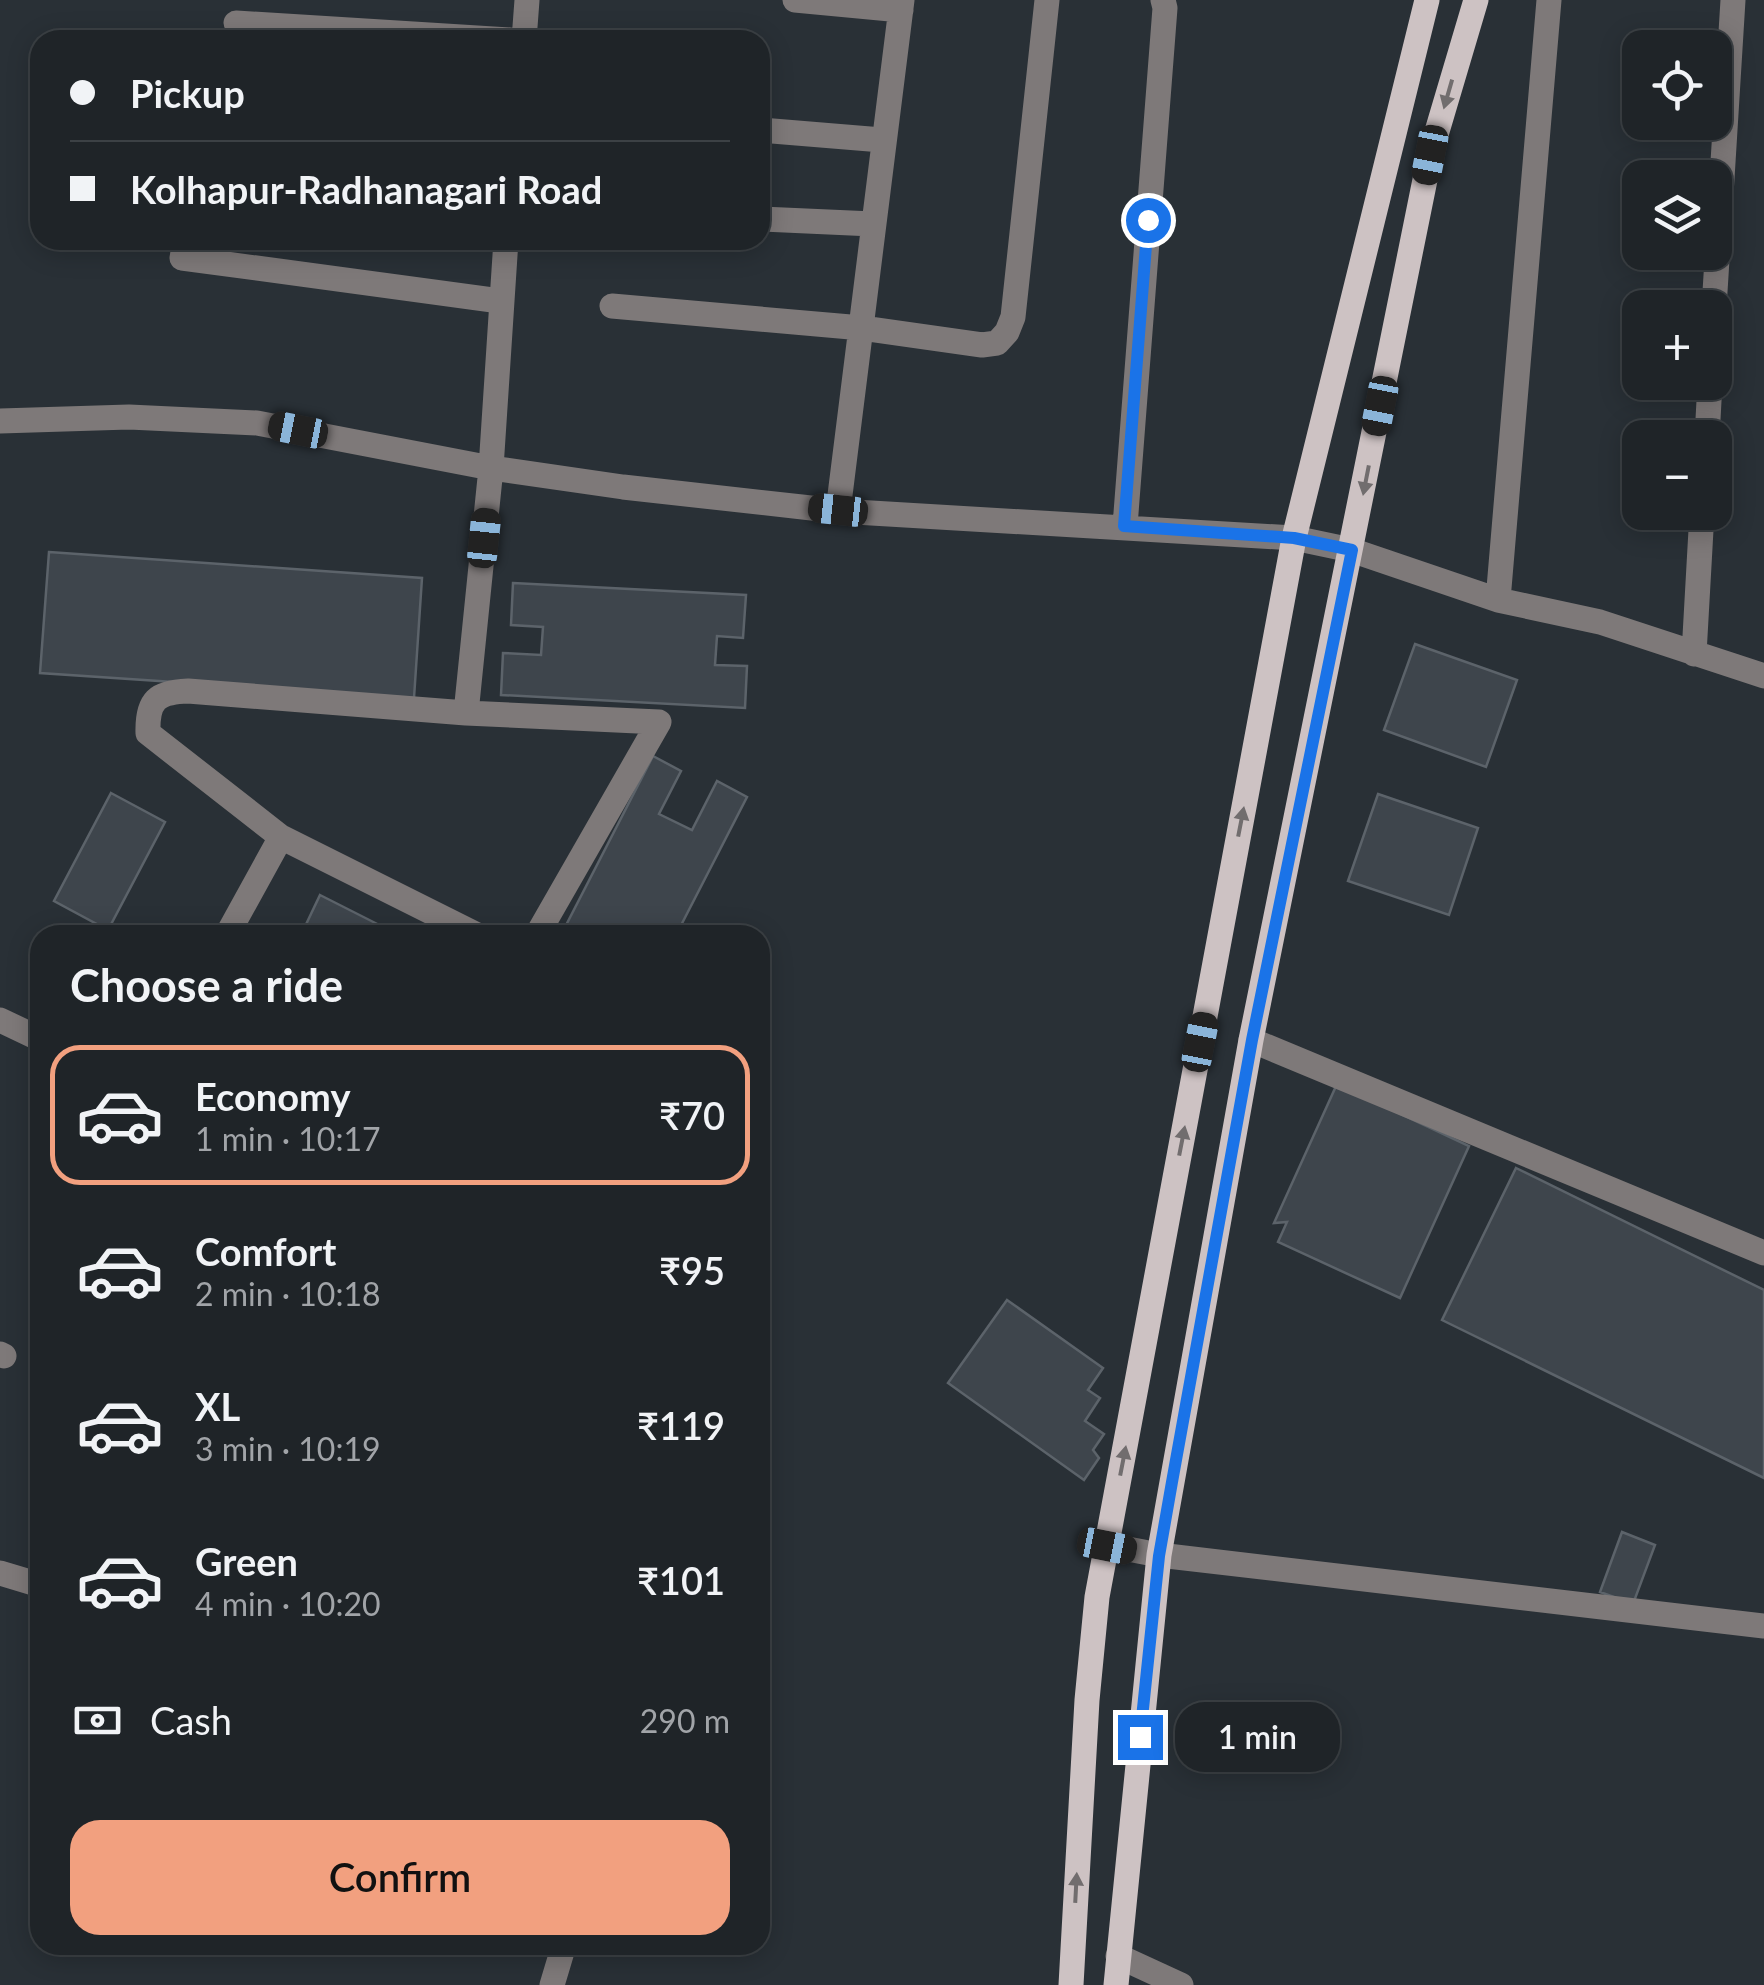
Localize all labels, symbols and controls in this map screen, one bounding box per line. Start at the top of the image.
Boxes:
map controls [1622,30,1732,530]
button: locate [1622,30,1732,140]
text: Pickup [130,70,245,116]
one-way arrow [1440,79,1455,109]
car [1410,123,1450,187]
button: layers [1622,160,1732,270]
text: Kolhapur-Radhanagari Road [130,166,602,212]
route start [1126,198,1171,243]
button: + [1622,290,1732,400]
car [1360,374,1400,438]
car [266,410,330,450]
button: − [1622,420,1732,530]
one-way arrow [1357,464,1373,495]
car [807,492,869,528]
car [466,507,502,569]
one-way arrow [1234,806,1249,837]
text: Choose a ride [70,958,343,1012]
car [1180,1010,1220,1074]
icon: car [75,1070,165,1160]
text: Economy [195,1073,350,1119]
text: ₹70 [659,1092,725,1138]
text: 1 min · 10:17 [195,1119,381,1158]
one-way arrow [1175,1125,1190,1157]
icon: car [75,1225,165,1315]
text: Comfort [195,1228,336,1274]
text: ₹95 [659,1247,725,1293]
text: 2 min · 10:18 [195,1274,381,1313]
icon: car [75,1380,165,1470]
text: XL [195,1383,240,1429]
text: ₹119 [637,1402,725,1448]
text: 3 min · 10:19 [195,1429,381,1468]
one-way arrow [1116,1445,1131,1476]
car [1075,1526,1139,1566]
icon: car [75,1535,165,1625]
text: Green [195,1538,298,1584]
text: ₹101 [637,1557,725,1603]
text: 4 min · 10:20 [195,1584,381,1623]
icon: cash [70,1693,125,1748]
text: Cash [150,1697,232,1743]
text: 290 m [640,1701,730,1740]
callout: 1 min [1175,1702,1340,1772]
route end [1118,1715,1163,1760]
text: 1 min [1218,1717,1297,1756]
button: Confirm [70,1820,730,1935]
one-way arrow [1068,1871,1084,1903]

